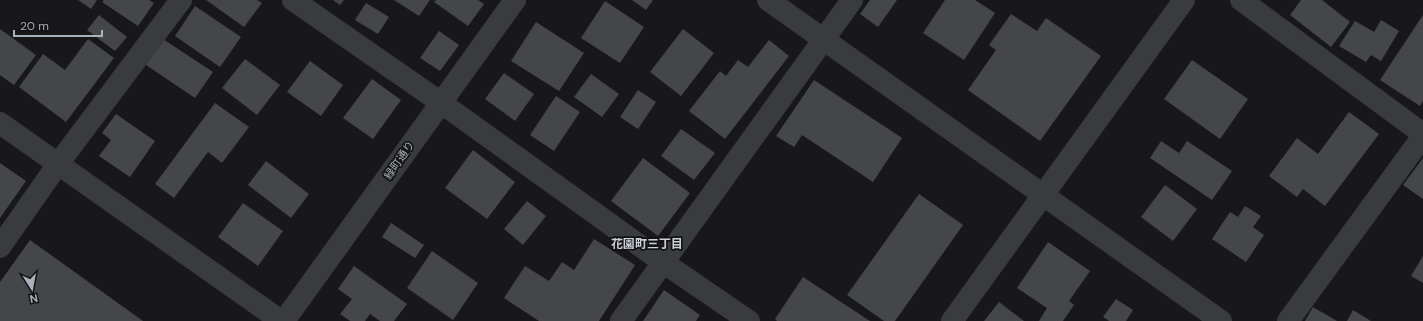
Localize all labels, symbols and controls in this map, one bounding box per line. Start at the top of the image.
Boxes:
scale bar [14,12,102,38]
text: 20 m [20,18,49,34]
street label: 緑町通り [381,138,417,182]
district label: 花園町三丁目 [611,236,683,252]
north arrow [12,269,52,309]
text: N [29,291,39,306]

